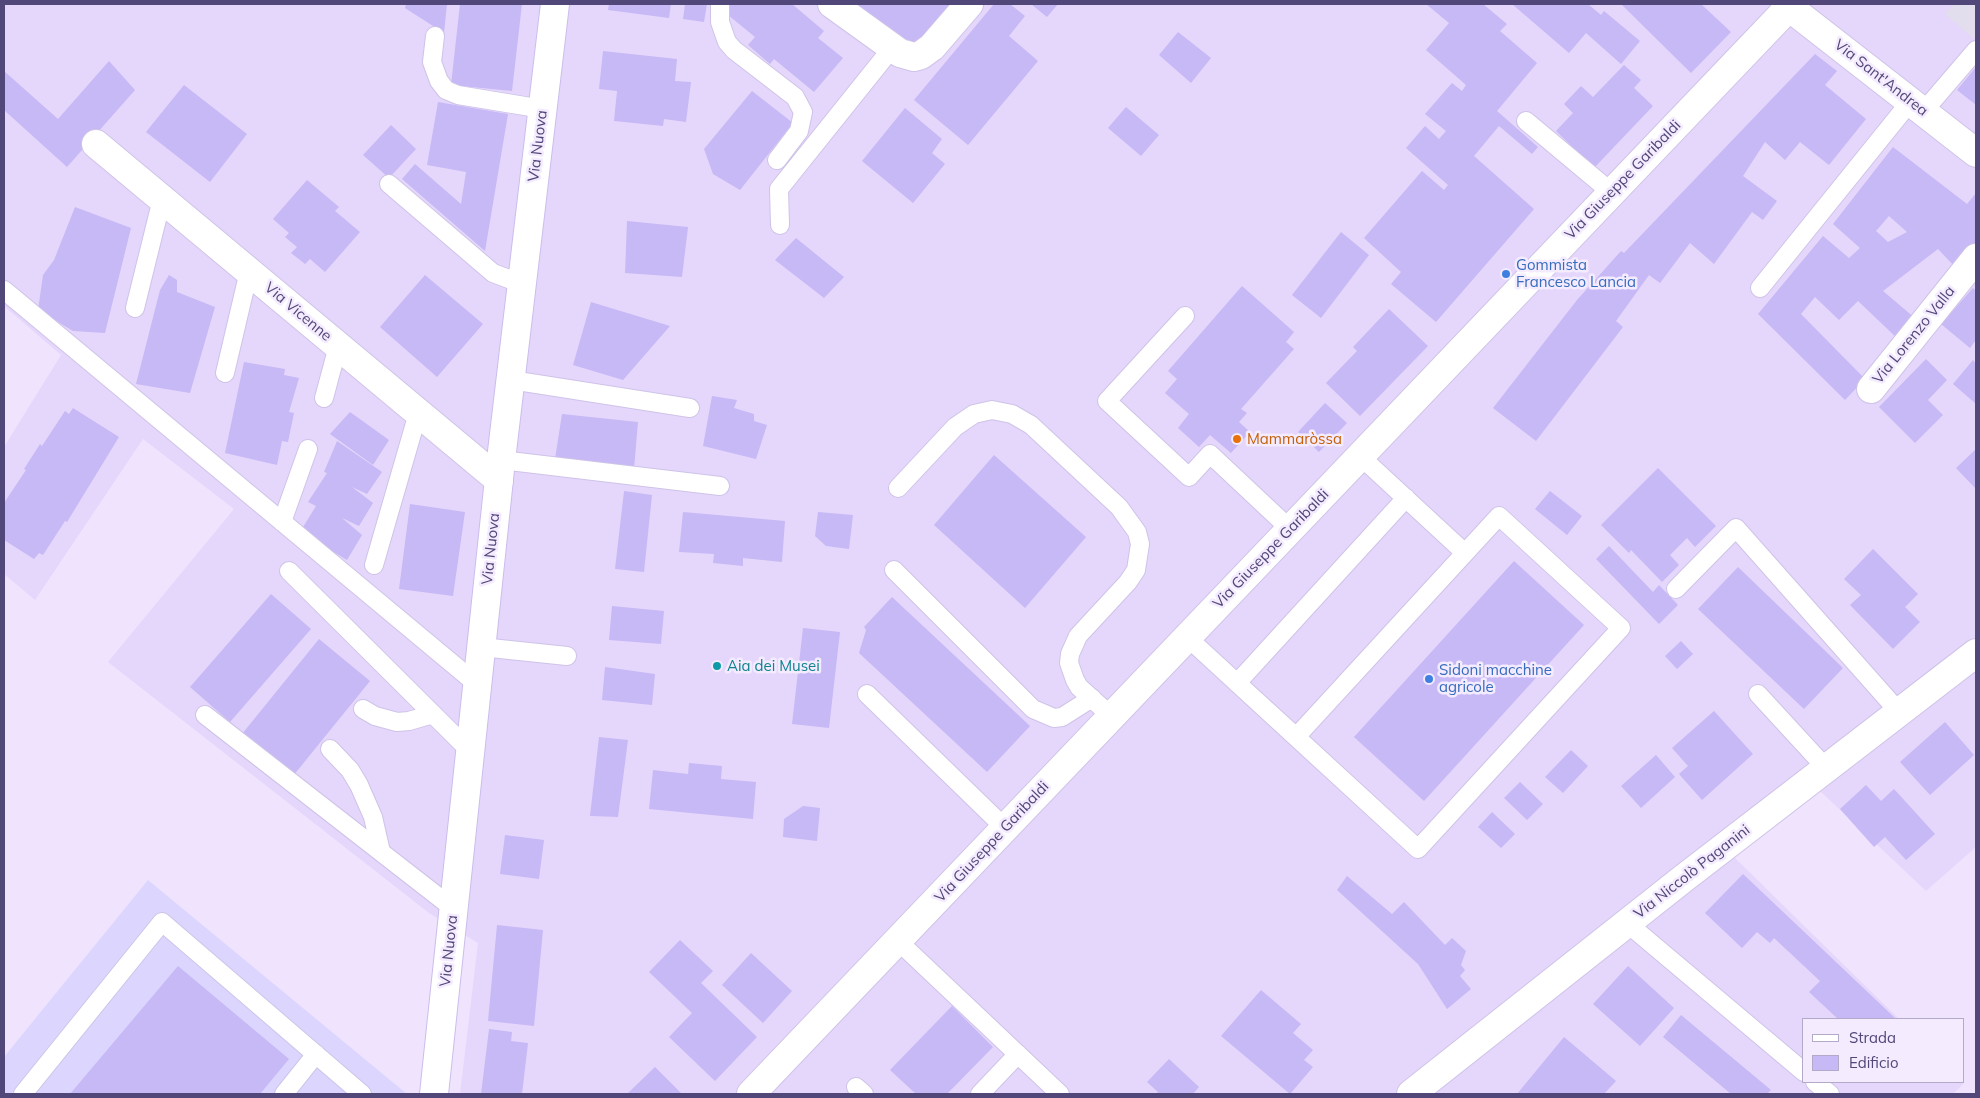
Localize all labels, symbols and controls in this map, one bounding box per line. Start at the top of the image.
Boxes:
street label: Via Sant'Andrea [1831,36,1931,120]
street label: Via Nuova [525,109,551,183]
street label: Via Giuseppe Garibaldi [1561,117,1685,243]
place label: Gommista Francesco Lancia [1516,256,1636,291]
marker: Gommista Francesco Lancia [1500,268,1512,280]
street label: Via Vicenne [261,279,335,345]
street label: Via Lorenzo Valla [1869,282,1959,388]
place label: Mammaròssa [1247,430,1342,448]
marker: Mammaròssa [1231,433,1243,445]
street label: Via Giuseppe Garibaldi [1209,486,1333,612]
street label: Via Nuova [478,512,504,586]
place label: Aia dei Musei [727,657,820,675]
marker: Aia dei Musei [711,660,723,672]
place label: Sidoni macchine agricole [1439,661,1552,696]
marker: Sidoni macchine agricole [1423,673,1435,685]
street label: Via Giuseppe Garibaldi [931,778,1053,906]
street label: Via Niccolò Paganini [1630,821,1754,923]
street label: Via Nuova [436,914,462,988]
legend [1802,1018,1965,1083]
text: Strada [1849,1028,1896,1047]
text: Edificio [1849,1053,1899,1072]

